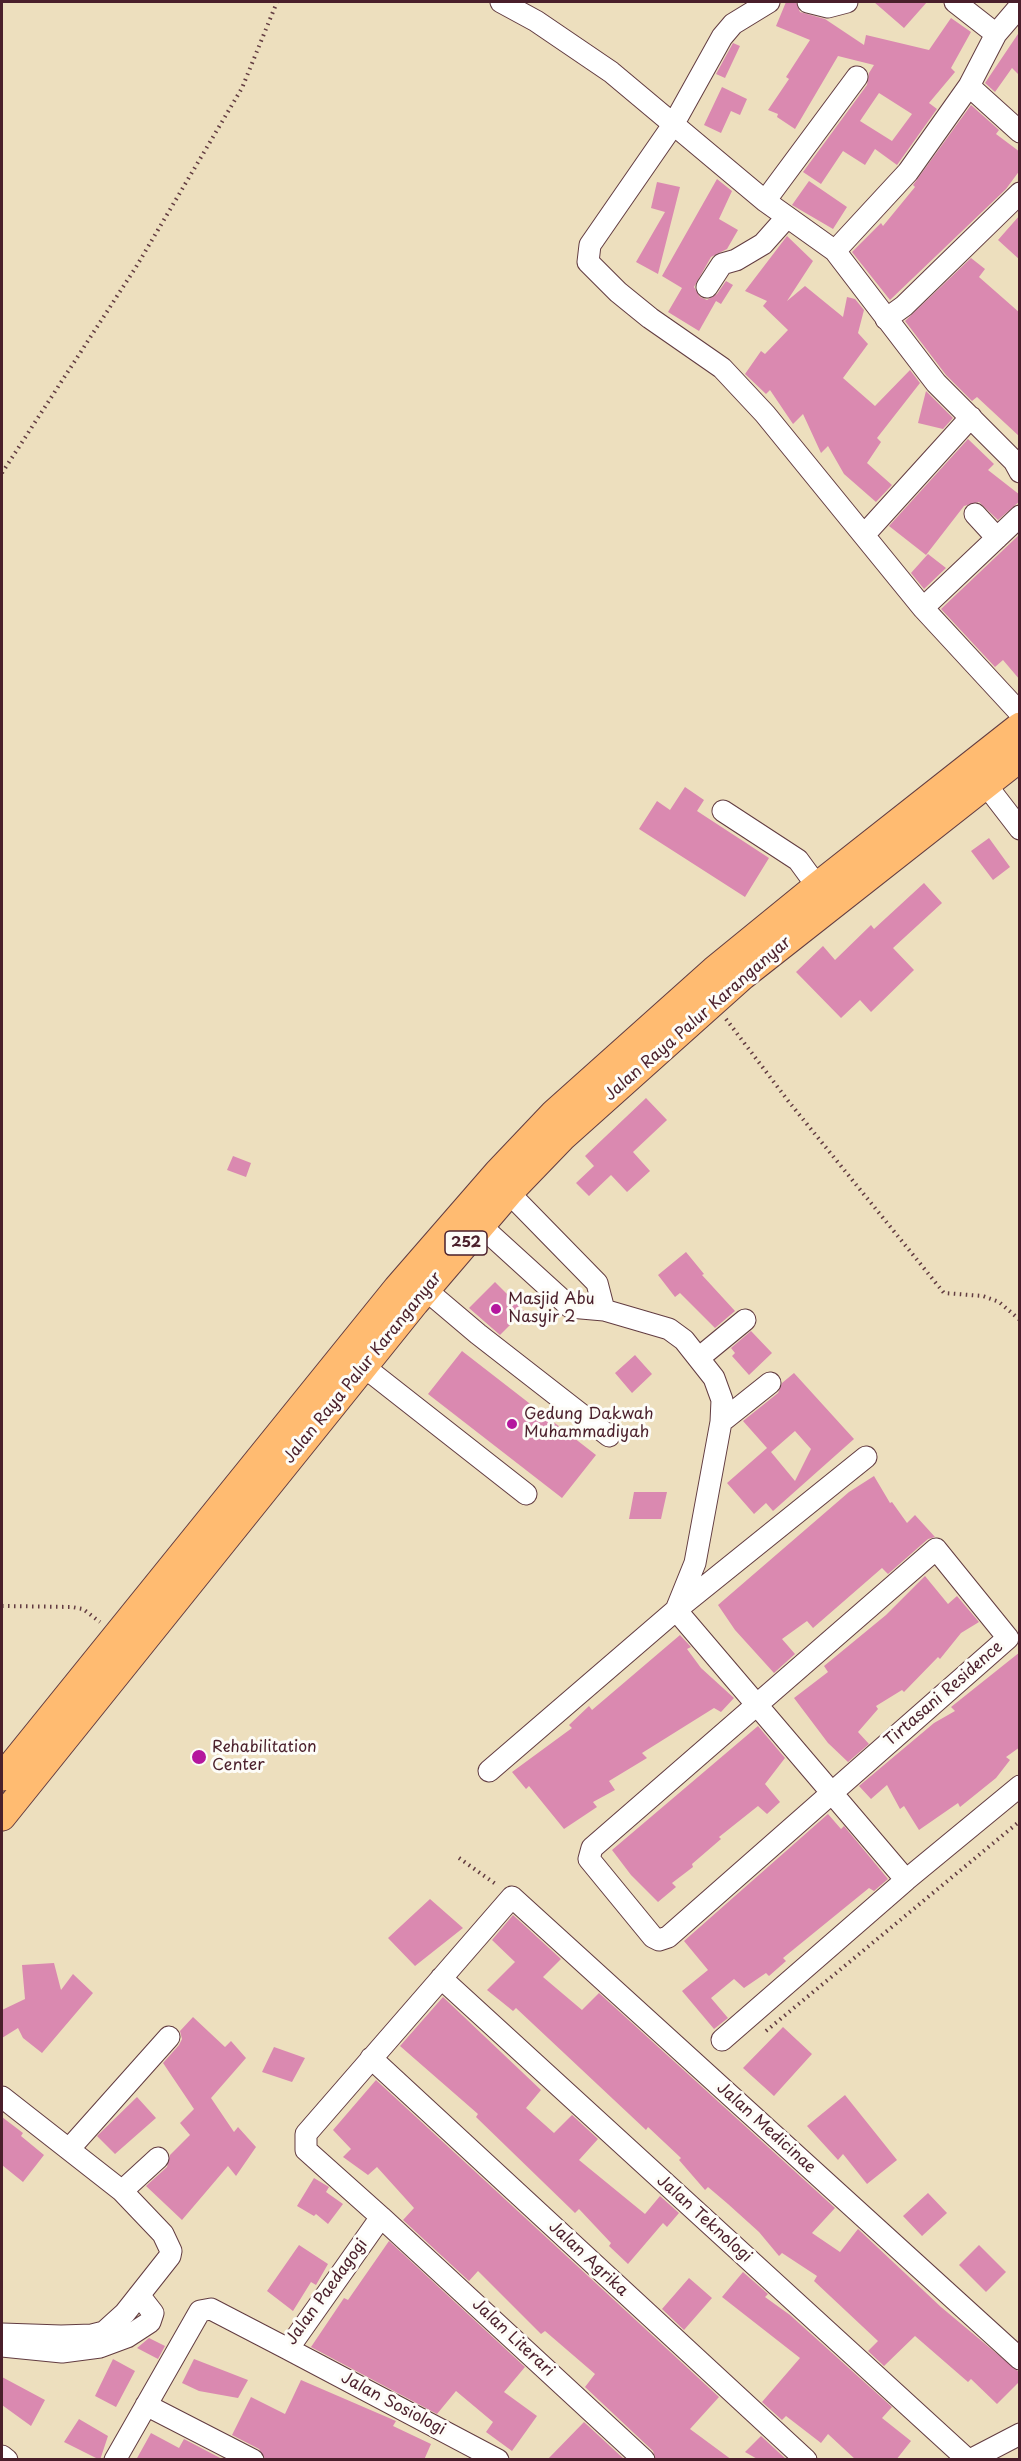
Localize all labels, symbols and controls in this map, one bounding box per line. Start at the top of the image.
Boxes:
street label: Jalan Raya Palur Karanganyar [601,933,795,1105]
road number: 252 [445,1231,487,1255]
street label: Jalan Raya Palur Karanganyar [280,1269,446,1467]
place label: Masjid Abu Nasyir 2 [508,1290,595,1328]
marker: Masjid Abu Nasyir 2 [489,1302,503,1316]
place label: Gedung Dakwah Muhammadiyah [524,1405,654,1443]
marker: Gedung Dakwah Muhammadiyah [505,1417,519,1431]
street label: Tirtasani Residence [881,1637,1007,1751]
place label: Rehabilitation Center [212,1738,317,1776]
marker: Rehabilitation Center [190,1748,208,1766]
street label: Jalan Medicinae [713,2079,819,2177]
street label: Jalan Teknologi [653,2171,755,2267]
street label: Jalan Agrika [544,2217,632,2301]
street label: Jalan Paedagogi [282,2235,372,2349]
street label: Jalan Literari [468,2295,558,2381]
street label: Jalan Sosiologi [337,2368,449,2440]

